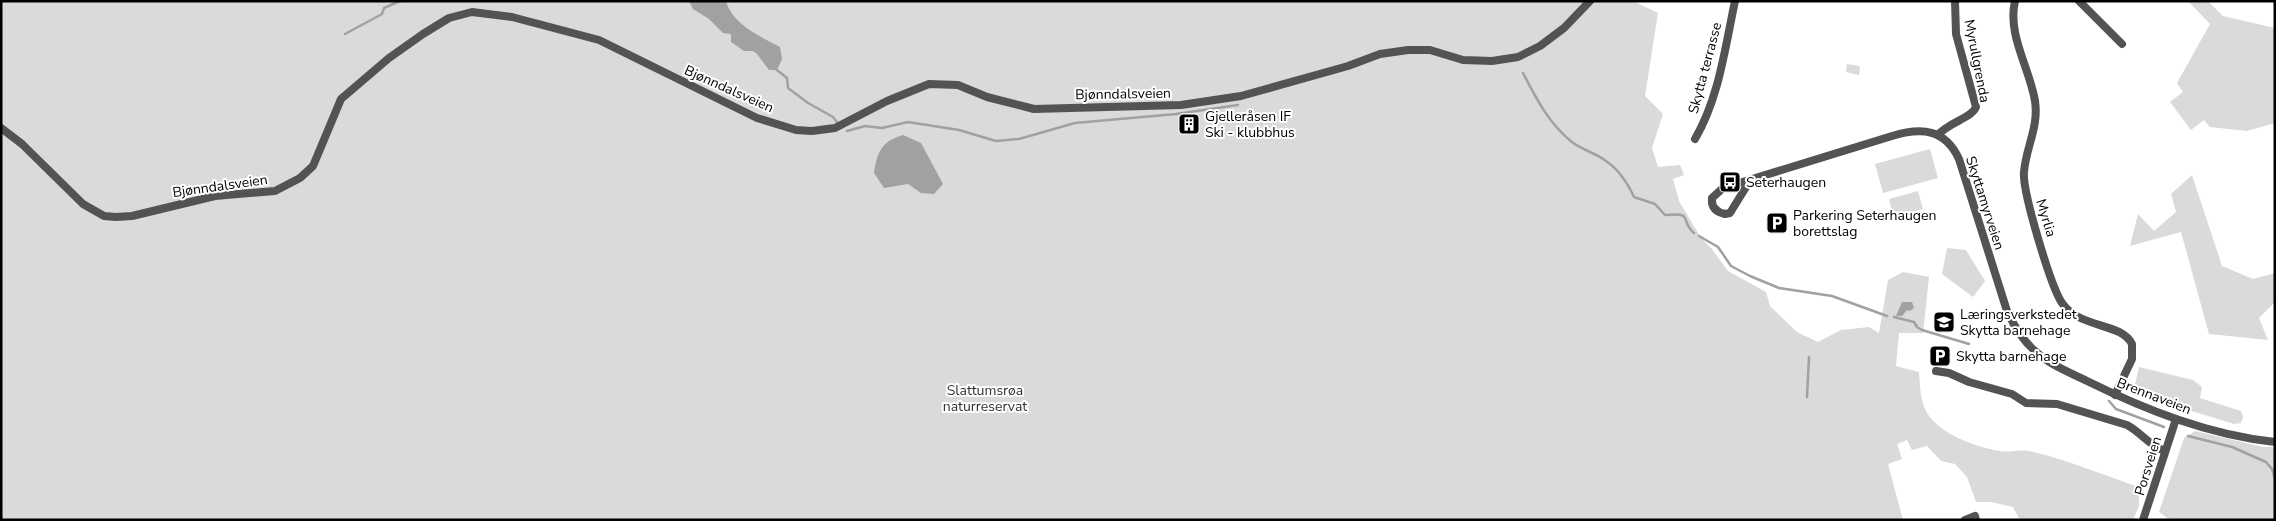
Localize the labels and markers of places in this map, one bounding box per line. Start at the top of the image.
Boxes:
place label: Gjelleråsen IF Ski - klubbhus [1205,107,1295,142]
building icon: Gjelleråsen IF Ski - klubbhus [1177,112,1201,136]
bus stop icon: Seterhaugen [1718,170,1742,194]
place label: Seterhaugen [1746,173,1826,192]
place label: Parkering Seterhaugen borettslag [1793,206,1936,241]
parking icon: Parkering Seterhaugen borettslag [1765,211,1789,235]
place label: Læringsverkstedet Skytta barnehage [1960,305,2077,340]
school or university icon: Læringsverkstedet Skytta barnehage [1932,310,1956,334]
parking icon: Skytta barnehage [1928,344,1952,368]
place label: Skytta barnehage [1956,347,2066,366]

